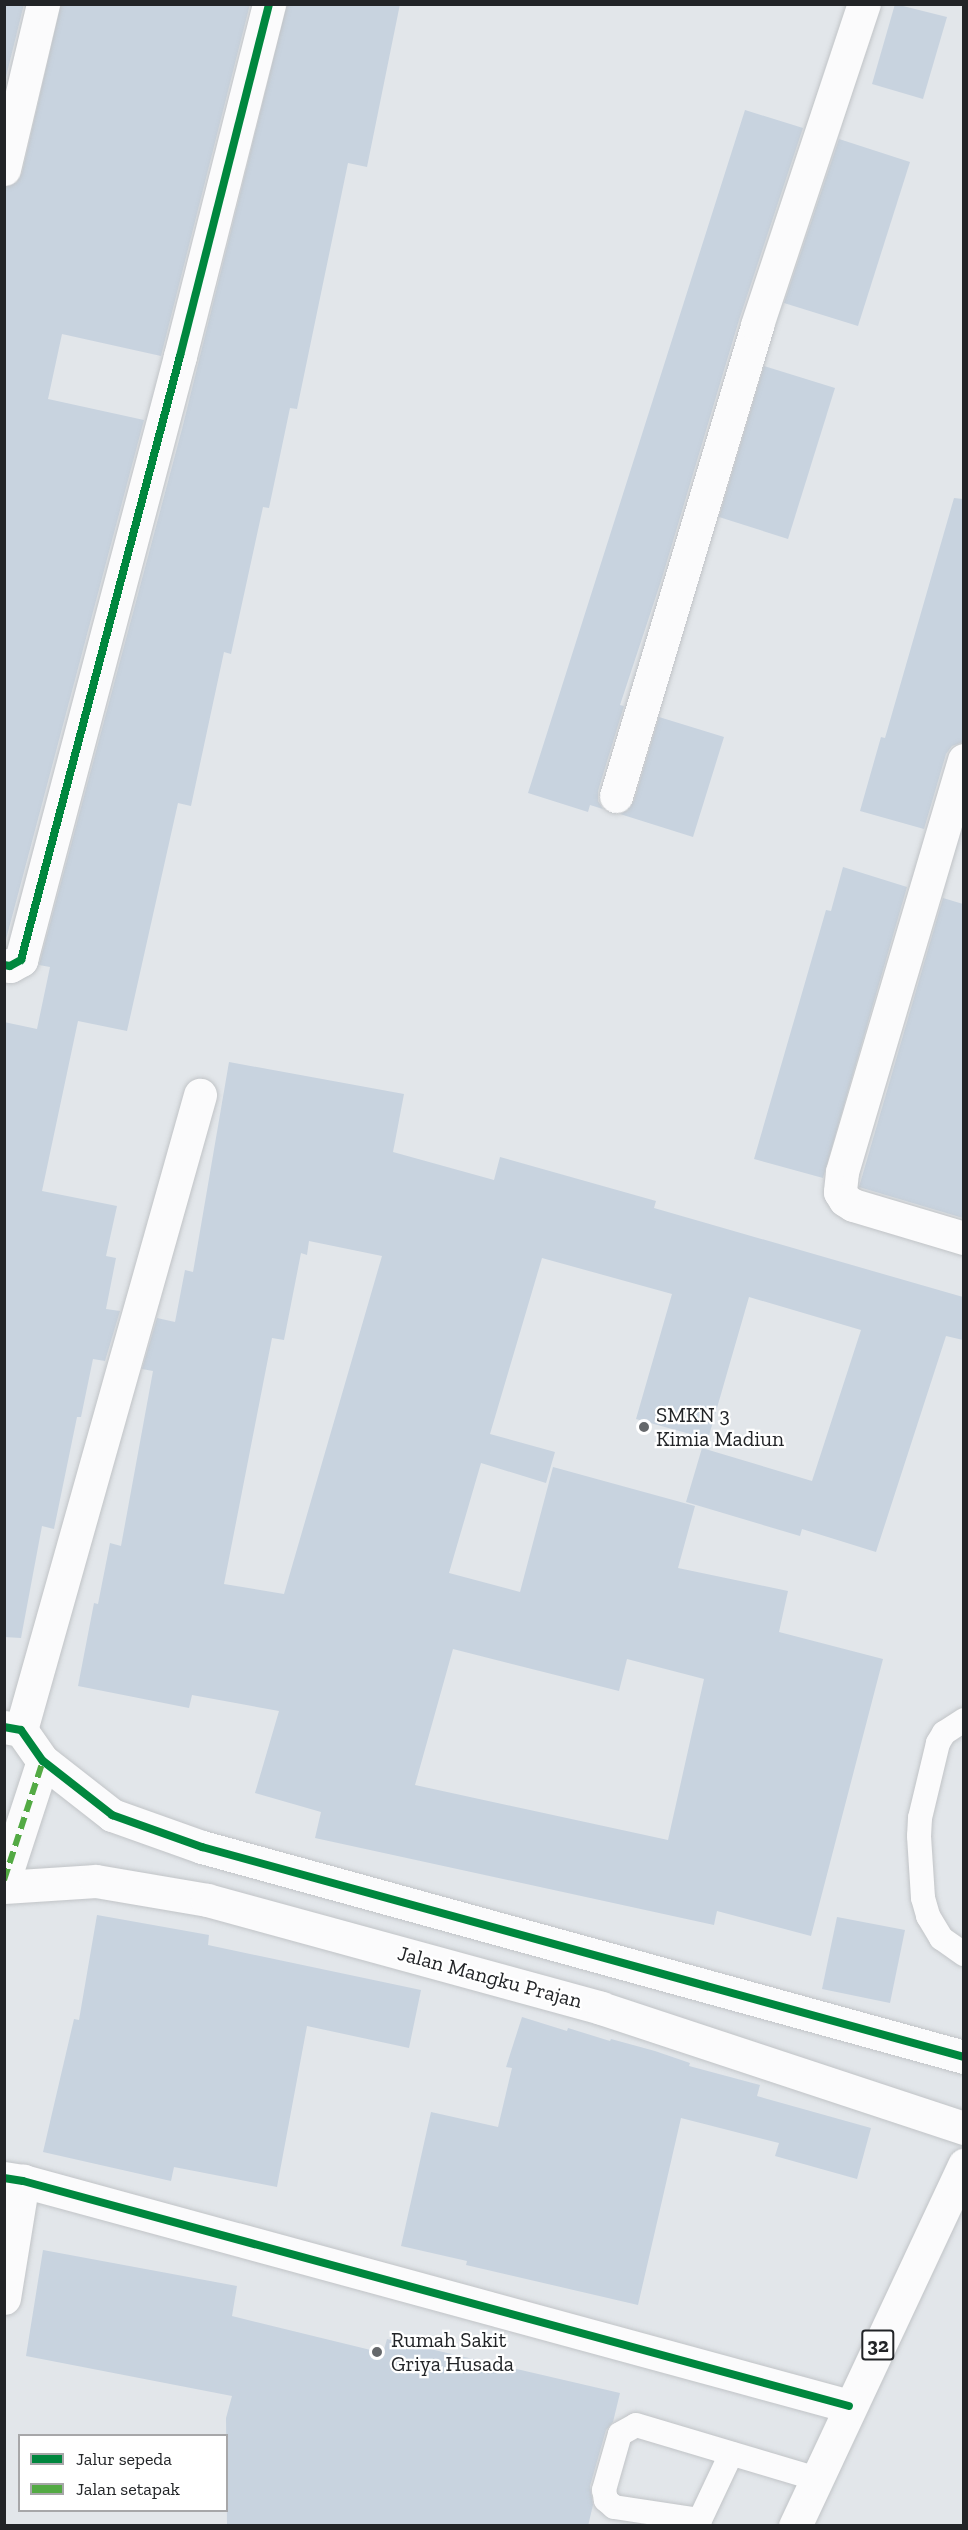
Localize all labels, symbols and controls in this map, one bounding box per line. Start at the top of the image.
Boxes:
place label: SMKN 3 Kimia Madiun [656,1402,784,1452]
marker: SMKN 3 Kimia Madiun [637,1420,651,1434]
street label: Jalan Mangku Prajan [395,1940,585,2014]
place label: Rumah Sakit Griya Husada [391,2327,514,2377]
road number: 32 [860,2328,896,2362]
marker: Rumah Sakit Griya Husada [368,2343,386,2361]
legend [18,2434,228,2512]
text: Jalur sepeda [76,2448,172,2470]
text: Jalan setapak [76,2478,180,2500]

